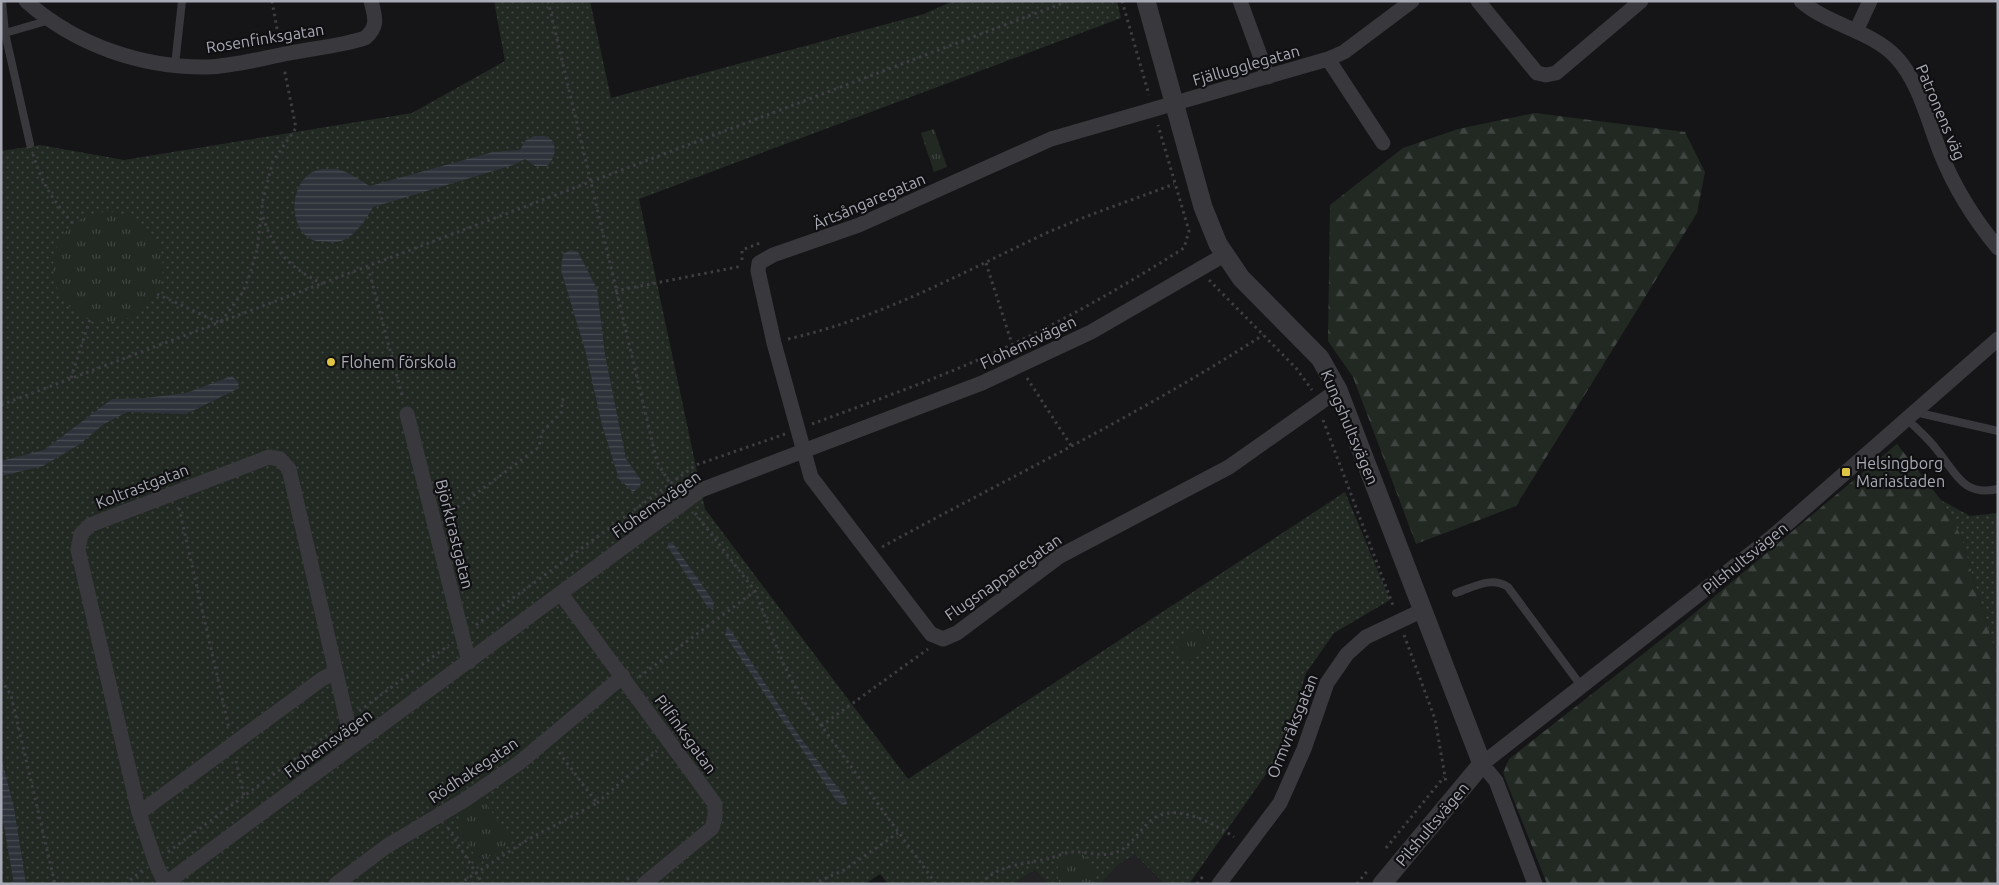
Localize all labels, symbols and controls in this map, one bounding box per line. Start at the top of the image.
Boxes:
street label: Rosenfinksgatan [205,20,325,56]
street label: Fjällugglegatan [1190,41,1302,89]
street label: Patronens väg [1913,61,1969,163]
street label: Ärtsångaregatan [810,169,928,233]
street label: Flohemsvägen [977,312,1079,372]
place label: Flohem förskola [341,353,456,371]
marker: Flohem förskola [325,356,337,368]
street label: Kungshultsvägen [1318,367,1382,487]
place label: Helsingborg Mariastaden [1856,454,1945,490]
street label: Koltrastgatan [93,460,191,512]
marker: Helsingborg Mariastaden [1840,466,1852,478]
street label: Flohemsvägen [608,467,704,541]
street label: Björktrastgatan [433,477,477,591]
street label: Pilshultsvägen [1699,518,1791,598]
street label: Flugsnapparegatan [941,530,1065,624]
street label: Ormvråksgatan [1263,671,1321,781]
street label: Pilfinksgatan [651,691,721,777]
street label: Flohemsvägen [281,705,375,781]
street label: Rödhakegatan [425,734,521,806]
street label: Pilshultsvägen [1392,779,1472,869]

